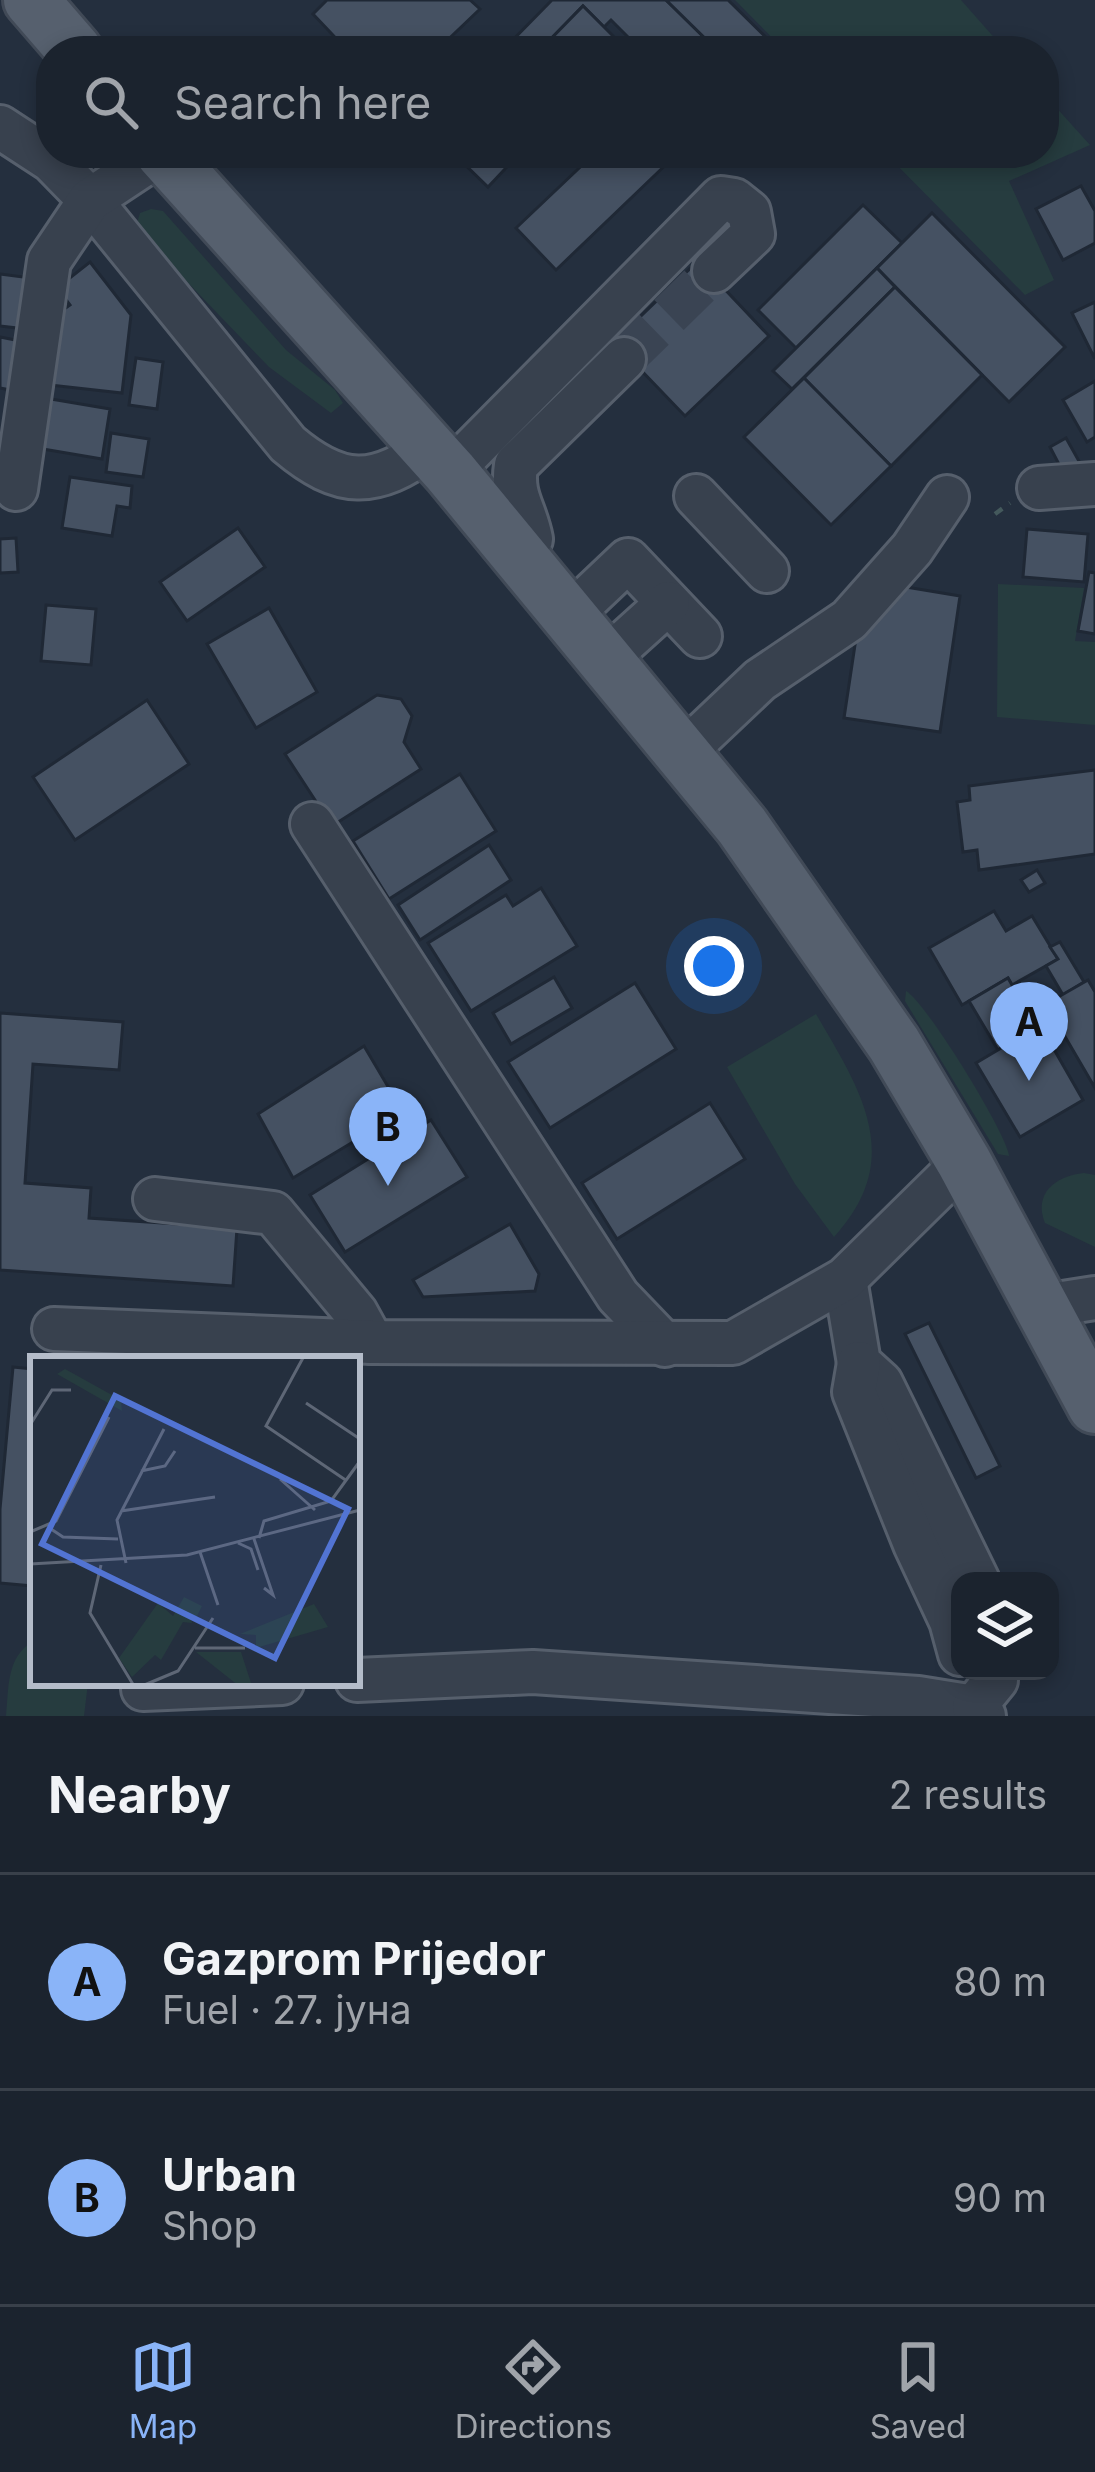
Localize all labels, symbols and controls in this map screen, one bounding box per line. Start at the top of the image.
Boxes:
search box [36,36,1059,168]
icon: search [78,69,144,135]
text: Search here [174,75,431,130]
your location [684,936,744,996]
pin: A [990,982,1068,1081]
pin: B [349,1087,427,1186]
inset map [30,1356,360,1686]
map controls [951,1572,1059,1680]
button: layers [951,1572,1059,1680]
text: Nearby [48,1764,231,1825]
text: 2 results [889,1771,1047,1818]
text: Gazprom Prijedor [162,1931,546,1986]
text: A [72,1958,102,2005]
text: 80 m [953,1958,1047,2005]
text: Fuel · 27. јуна [162,1986,412,2033]
text: Urban [162,2147,297,2202]
text: B [74,2174,100,2221]
text: 90 m [953,2174,1047,2221]
text: Shop [162,2202,257,2249]
tab: Map [129,2334,197,2446]
tab: Directions [455,2334,612,2446]
tab: Saved [870,2334,966,2446]

